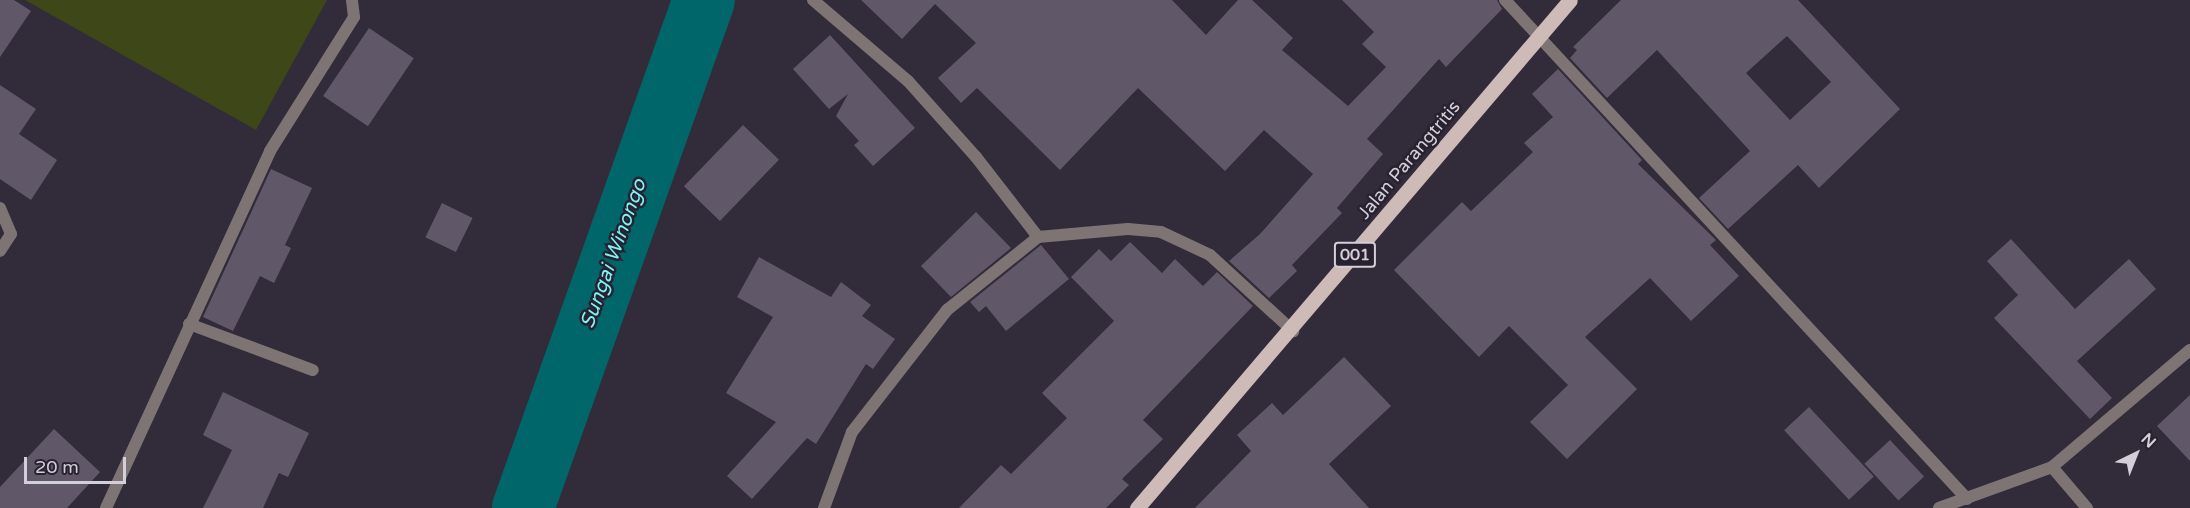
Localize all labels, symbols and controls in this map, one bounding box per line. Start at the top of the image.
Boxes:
street label: Jalan Parangtritis [1353,96,1465,224]
water label: Sungai Winongo [576,176,652,332]
road number: 001 [1332,242,1378,268]
north arrow [2106,424,2166,484]
text: N [2137,429,2160,453]
scale bar [27,445,129,483]
text: 20 m [35,456,79,478]

